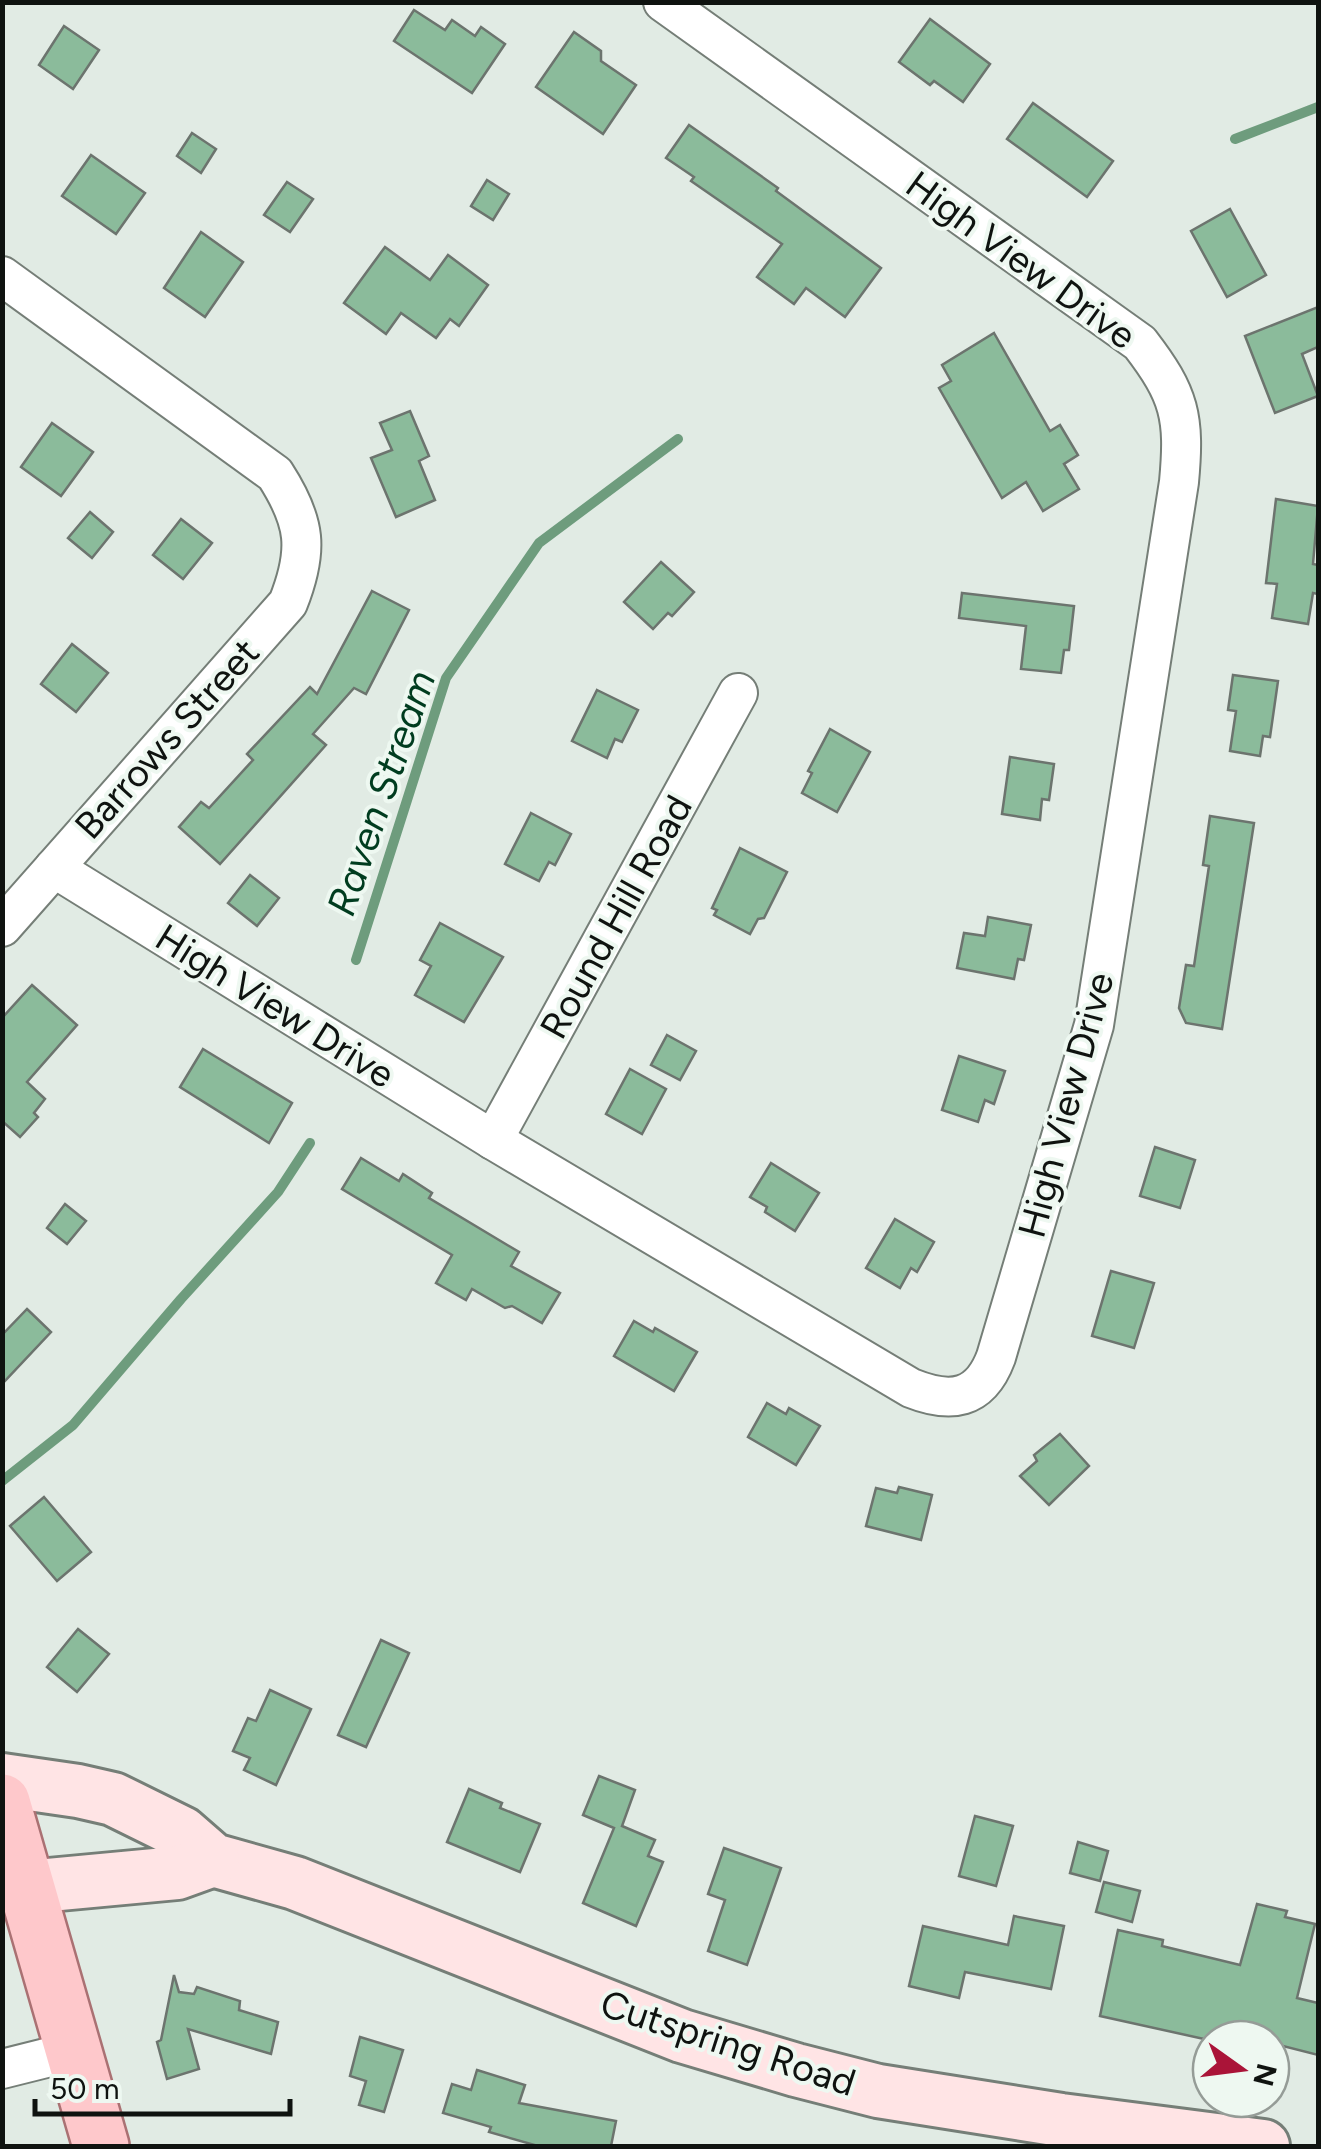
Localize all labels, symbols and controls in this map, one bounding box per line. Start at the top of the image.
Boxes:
street label: High View Drive [897,161,1145,359]
street label: Barrows Street [65,630,269,848]
water label: Raven Stream [317,664,445,922]
street label: Round Hill Road [530,787,702,1047]
street label: High View Drive [147,914,403,1098]
street label: High View Drive [1008,967,1124,1243]
street label: Cutspring Road [595,1980,861,2106]
north arrow [1191,2019,1291,2119]
scale bar [35,2054,290,2116]
text: N [1246,2060,1284,2090]
text: 50 m [50,2070,119,2107]

